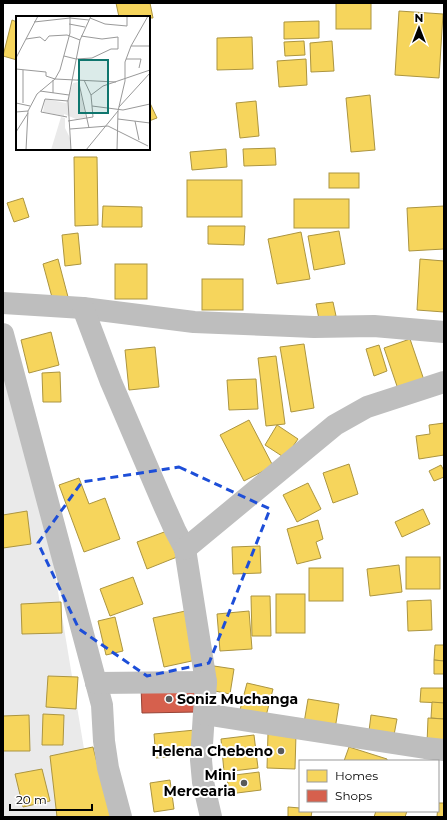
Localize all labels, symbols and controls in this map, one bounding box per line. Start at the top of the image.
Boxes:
north arrow [399,8,439,48]
text: N [415,11,423,25]
inset map [16,16,150,150]
place label: Soniz Muchanga [177,690,298,708]
marker: Soniz Muchanga [164,694,174,704]
place label: Helena Chebeno [151,742,273,760]
marker: Helena Chebeno [276,746,286,756]
legend [299,760,439,812]
place label: Mini Mercearia [164,766,236,800]
text: Homes [335,768,378,783]
marker: Mini Mercearia [239,778,249,788]
scale bar [10,786,92,812]
text: Shops [335,788,372,803]
text: 20 m [16,792,47,807]

